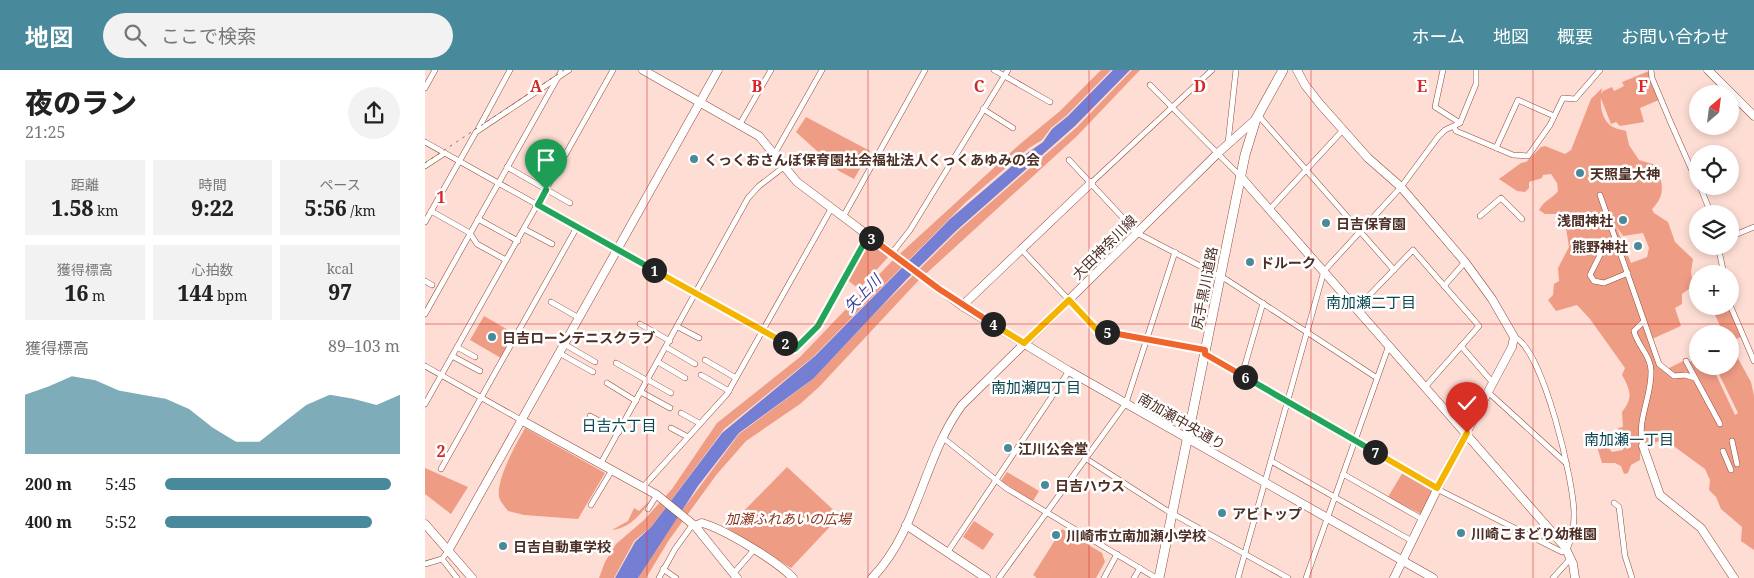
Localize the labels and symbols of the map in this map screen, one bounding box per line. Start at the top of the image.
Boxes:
text: A [530,75,543,97]
text: B [752,75,763,97]
text: C [974,75,985,97]
text: D [1194,75,1206,97]
text: E [1417,75,1427,97]
text: F [1638,75,1648,97]
north arrow [1689,85,1739,135]
pin [525,139,567,190]
place label: くっくおさんぽ保育園社会福祉法人くっくあゆみの会 [704,150,1040,169]
marker: くっくおさんぽ保育園社会福祉法人くっくあゆみの会 [688,153,700,165]
place label: 天照皇大神 [1590,164,1660,183]
marker: 天照皇大神 [1574,167,1586,179]
text: 1 [436,186,446,208]
street label: 大田神奈川線 [1068,211,1140,283]
place label: 浅間神社 [1557,211,1613,230]
place label: 日吉保育園 [1336,214,1406,233]
marker: 浅間神社 [1617,214,1629,226]
marker: 日吉保育園 [1320,217,1332,229]
pin: 3 [859,226,883,250]
place label: 熊野神社 [1572,237,1628,256]
marker: 熊野神社 [1632,240,1644,252]
street label: 尻手黒川道路 [1187,245,1221,331]
place label: ドルーク [1260,253,1316,272]
marker: ドルーク [1244,256,1256,268]
pin: 1 [641,258,667,282]
water label: 矢上川 [839,268,886,316]
district label: 南加瀬二丁目 [1326,292,1416,312]
pin: 4 [981,312,1005,336]
pin: 5 [1095,320,1119,344]
place label: 日吉ローンテニスクラブ [502,328,655,347]
pin: 2 [773,330,797,356]
marker: 日吉ローンテニスクラブ [486,331,498,343]
pin: 6 [1233,364,1257,390]
district label: 南加瀬四丁目 [991,377,1081,397]
pin [1446,382,1488,433]
street label: 南加瀬中央通り [1135,388,1229,454]
district label: 日吉六丁目 [581,415,657,435]
district label: 南加瀬一丁目 [1584,429,1674,449]
place label: 江川公会堂 [1018,439,1088,458]
text: 2 [436,440,446,462]
pin: 7 [1363,440,1387,464]
marker: 江川公会堂 [1002,442,1014,454]
place label: 日吉ハウス [1055,476,1125,495]
marker: 日吉ハウス [1039,479,1051,491]
place label: アビトップ [1232,504,1302,523]
marker: アビトップ [1216,507,1228,519]
park label: 加瀬ふれあいの広場 [725,509,853,528]
place label: 川崎こまどり幼稚園 [1471,524,1597,543]
place label: 川崎市立南加瀬小学校 [1066,526,1206,545]
marker: 川崎こまどり幼稚園 [1455,527,1467,539]
marker: 川崎市立南加瀬小学校 [1050,529,1062,541]
place label: 日吉自動車学校 [513,537,611,556]
marker: 日吉自動車学校 [497,540,509,552]

